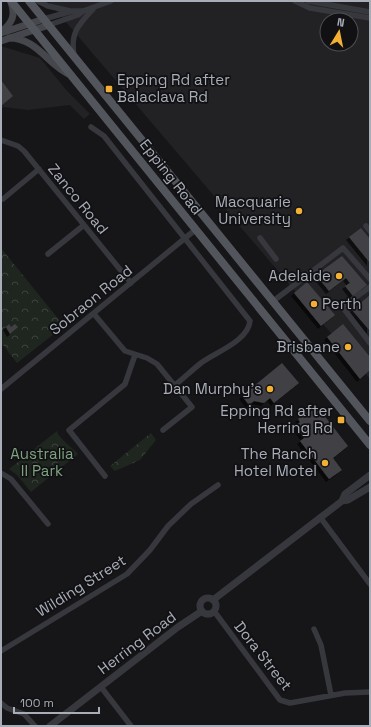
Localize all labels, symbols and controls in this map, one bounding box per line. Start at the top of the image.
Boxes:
north arrow [319,12,359,52]
text: N [336,15,346,30]
place label: Epping Rd after Balaclava Rd [117,70,230,106]
marker: Epping Rd after Balaclava Rd [104,84,114,94]
street label: Epping Road [136,135,207,218]
street label: Zanco Road [44,160,113,238]
place label: Macquarie University [215,192,291,228]
marker: Macquarie University [294,206,304,216]
street label: Sobraon Road [45,260,136,339]
place label: Adelaide [268,266,331,285]
marker: Adelaide [334,271,344,281]
place label: Perth [322,294,361,313]
marker: Perth [309,299,319,309]
place label: Brisbane [276,337,340,356]
marker: Brisbane [343,342,353,352]
place label: Dan Murphy's [163,379,262,398]
marker: Dan Murphy's [265,384,275,394]
place label: Epping Rd after Herring Rd [220,401,333,437]
marker: Epping Rd after Herring Rd [336,415,346,425]
park label: Australia II Park [10,444,74,480]
place label: The Ranch Hotel Motel [234,444,317,480]
marker: The Ranch Hotel Motel [320,458,330,468]
street label: Wilding Street [32,550,129,621]
street label: Herring Road [94,607,180,678]
street label: Dora Street [230,617,296,694]
scale bar [14,689,99,715]
text: 100 m [20,695,54,711]

